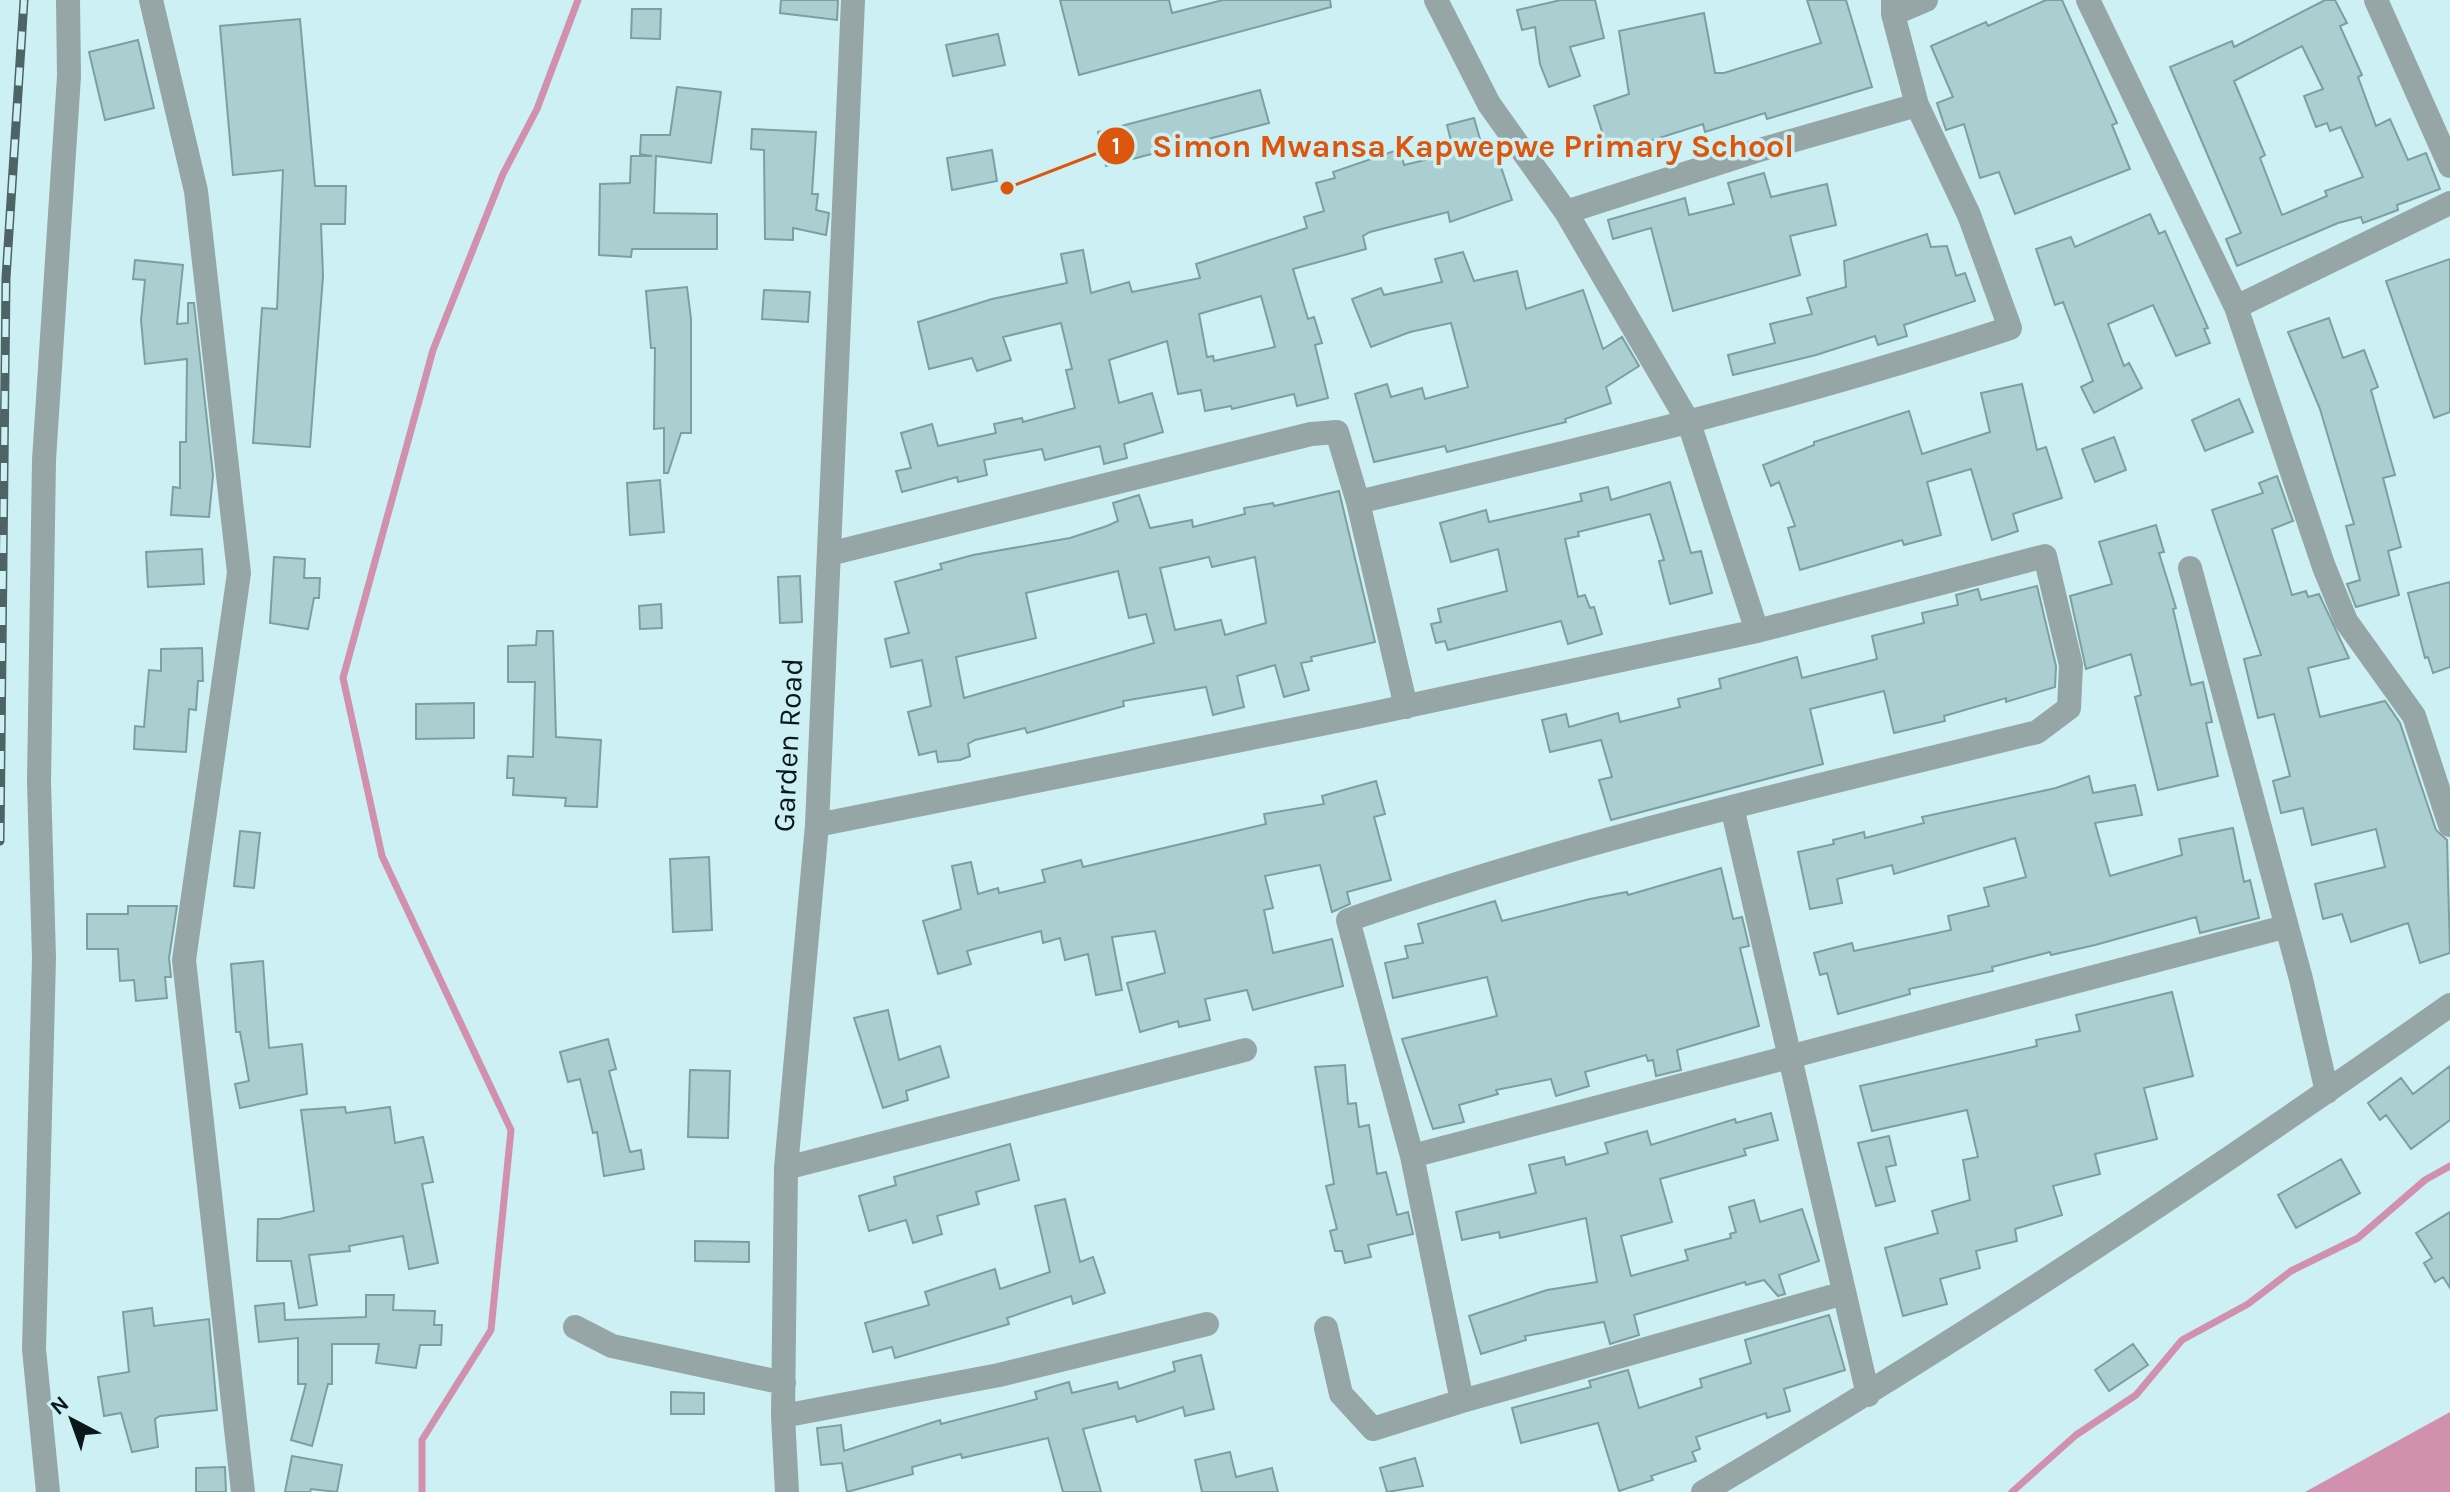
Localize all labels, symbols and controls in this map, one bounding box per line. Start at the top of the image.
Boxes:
callout: Simon Mwansa Kapwepwe Primary School [1096,118,1810,174]
text: Simon Mwansa Kapwepwe Primary School [1152,128,1794,165]
text: 1 [1112,132,1120,160]
street label: Garden Road [765,657,811,833]
north arrow [32,1380,112,1460]
text: N [45,1391,74,1421]

